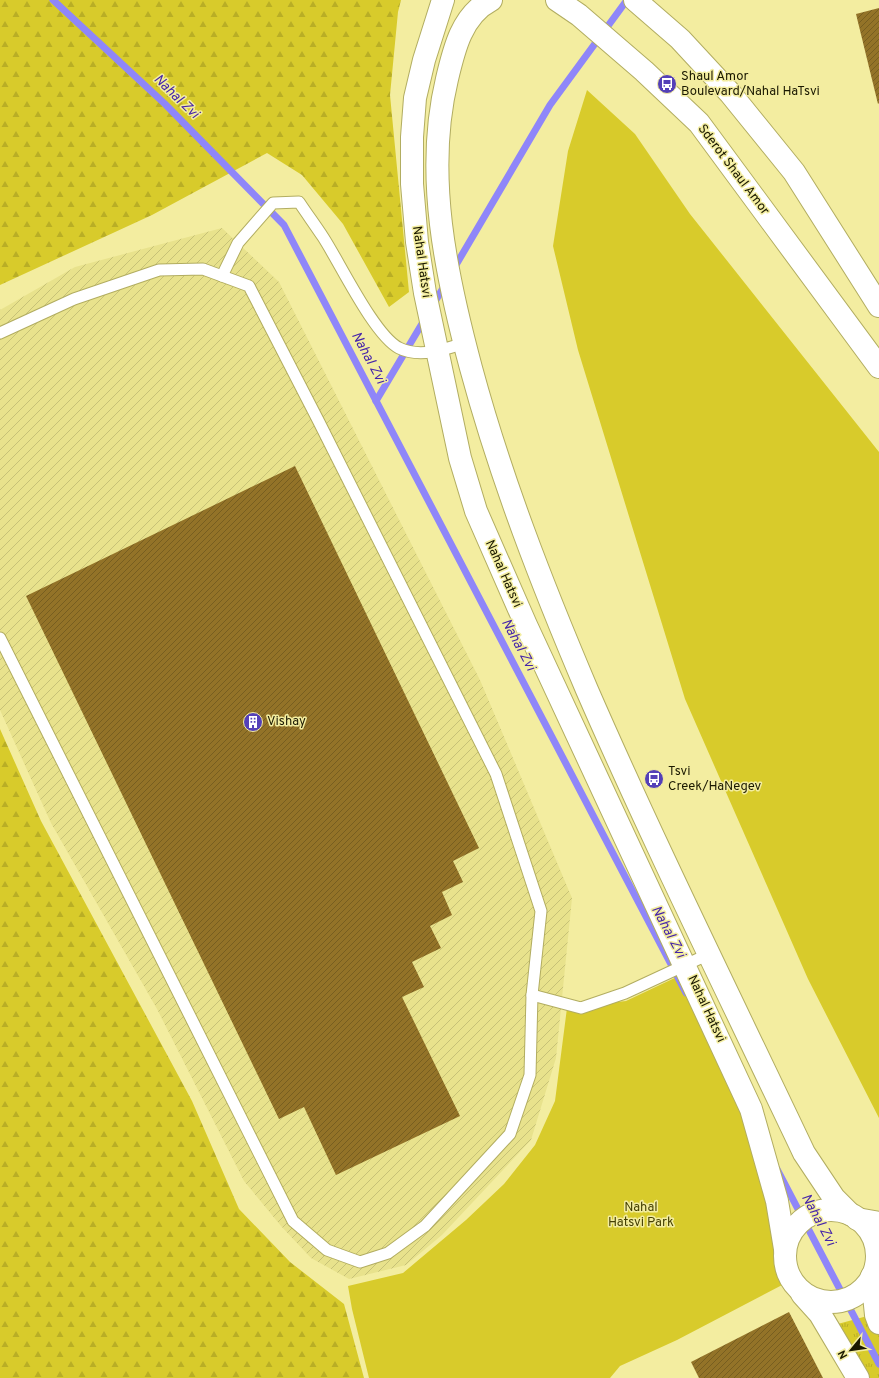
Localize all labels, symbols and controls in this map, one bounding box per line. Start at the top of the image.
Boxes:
place label: Shaul Amor Boulevard/Nahal HaTsvi [681,69,820,100]
water label: Nahal Zvi [150,71,203,124]
bus stop icon: Shaul Amor Boulevard/Nahal HaTsvi [656,73,678,95]
street label: Sderot Shaul Amor [694,122,772,218]
street label: Nahal Hatsvi [408,225,434,299]
water label: Nahal Zvi [347,329,390,388]
street label: Nahal Hatsvi [481,538,525,610]
water label: Nahal Zvi [497,616,540,675]
building icon: Vishay [242,711,264,733]
place label: Vishay [267,714,306,730]
place label: Tsvi Creek/HaNegev [668,764,762,795]
bus stop icon: Tsvi Creek/HaNegev [643,768,665,790]
water label: Nahal Zvi [647,903,690,962]
street label: Nahal Hatsvi [683,973,729,1045]
water label: Nahal Zvi [797,1191,840,1250]
park label: Nahal Hatsvi Park [608,1200,674,1231]
north arrow [831,1330,871,1370]
text: N [835,1348,851,1361]

